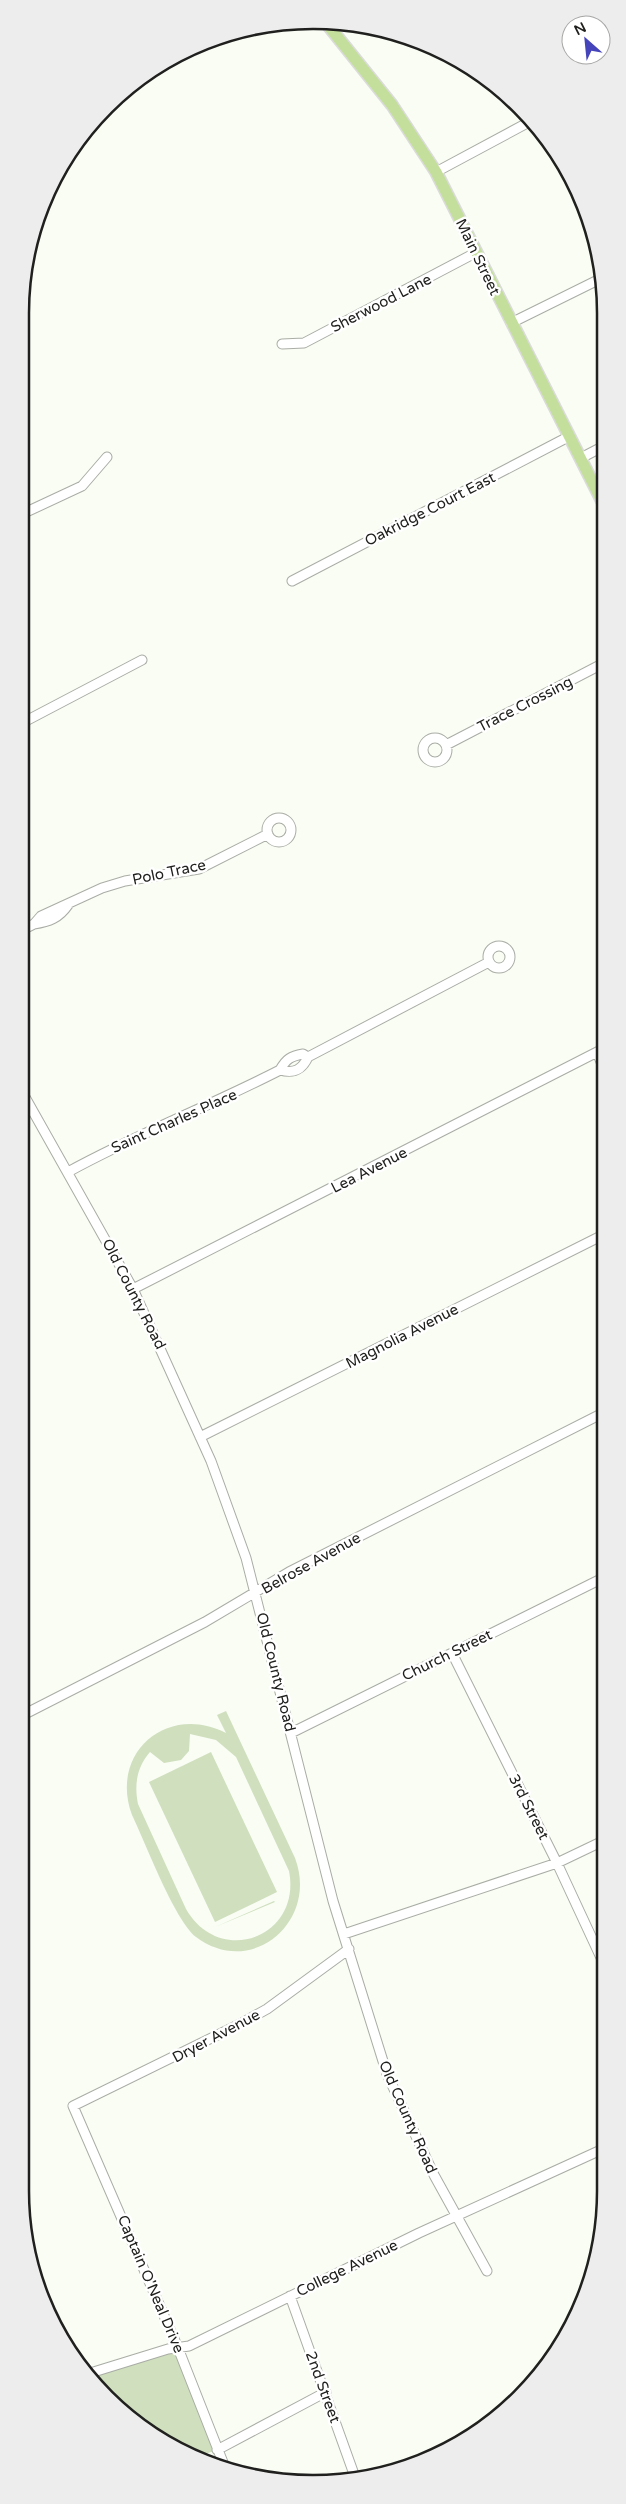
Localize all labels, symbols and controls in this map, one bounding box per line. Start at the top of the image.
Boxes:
north arrow [561,15,611,65]
text: N [571,19,589,39]
street label: Main Street [452,216,504,298]
street label: Sherwood Lane [328,270,434,336]
street label: Oakridge Court East [362,468,498,550]
street label: Trace Crossing [474,672,576,736]
street label: Polo Trace [131,855,207,889]
street label: Saint Charles Place [108,1085,240,1157]
street label: Lea Avenue [328,1143,410,1197]
street label: Old County Road [98,1236,170,1352]
street label: Magnolia Avenue [343,1300,461,1372]
street label: Belrose Avenue [258,1528,364,1598]
street label: Old County Road [253,1611,299,1733]
street label: Church Street [399,1625,495,1685]
street label: 3rd Street [505,1771,553,1843]
street label: Dryer Avenue [169,2005,263,2067]
street label: Old County Road [375,2058,441,2176]
street label: Captain O'Neal Drive [114,2212,188,2356]
street label: College Avenue [293,2236,401,2300]
street label: 2nd Street [302,2349,344,2425]

